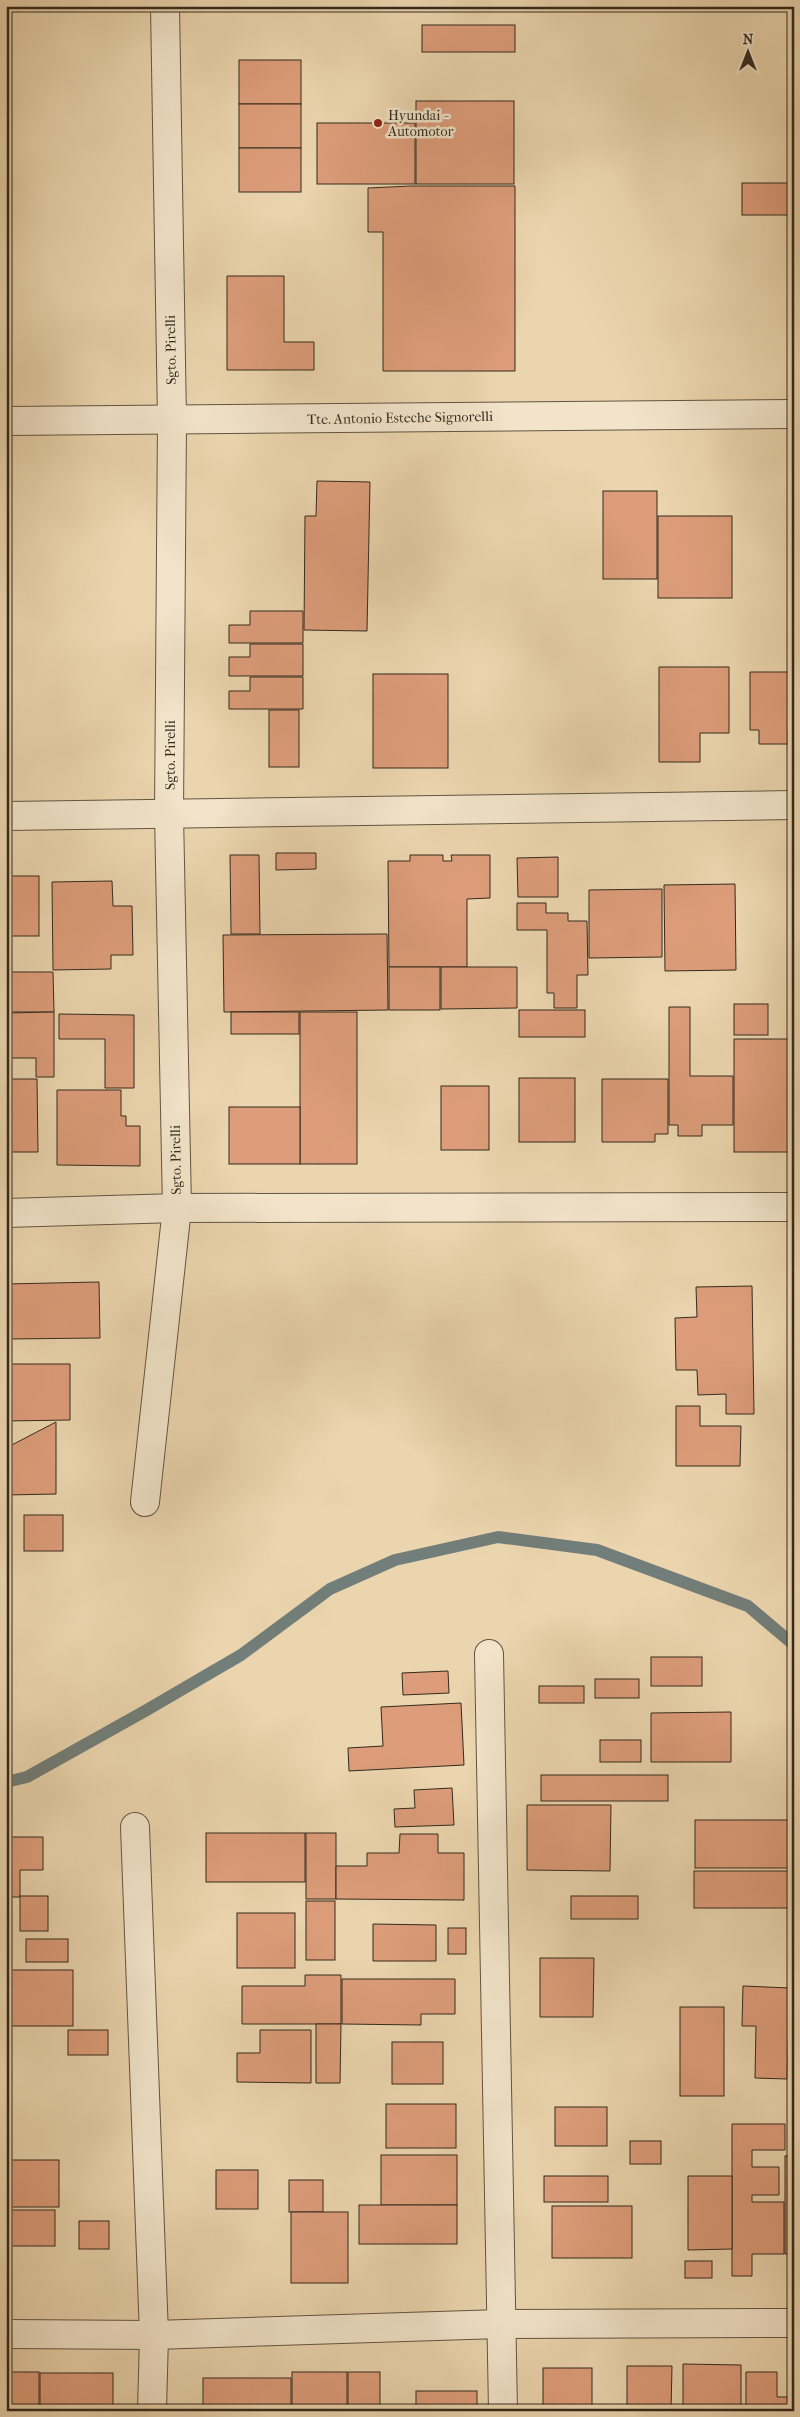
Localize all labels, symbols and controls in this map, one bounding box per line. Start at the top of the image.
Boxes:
north arrow [722,28,772,78]
text: N [743,31,754,48]
place label: Hyundai - Automotor [387,107,453,140]
marker: Hyundai - Automotor [372,117,384,129]
street label: Sgto. Pirelli [162,315,180,385]
street label: Tte. Antonio Esteche Signorelli [307,408,493,428]
street label: Sgto. Pirelli [162,720,179,790]
street label: Sgto. Pirelli [167,1125,185,1195]

